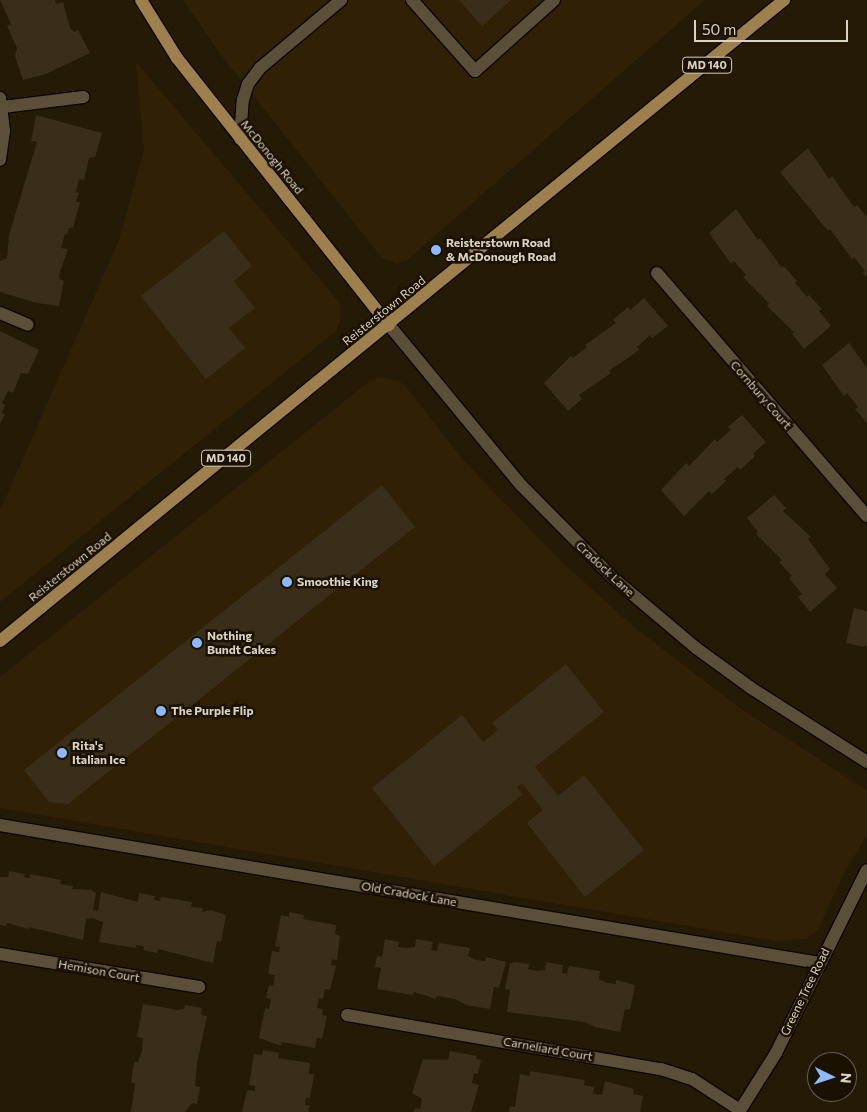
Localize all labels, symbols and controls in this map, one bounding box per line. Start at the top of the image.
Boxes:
scale bar [697,10,851,42]
text: 50 m [702,20,736,38]
road number: MD 140 [682,56,732,74]
street label: McDonogh Road [238,117,306,197]
place label: Reisterstown Road & McDonough Road [446,236,556,264]
marker: Reisterstown Road & McDonough Road [430,244,442,256]
street label: Reisterstown Road [340,273,428,349]
street label: Cornbury Court [727,358,795,432]
road number: MD 140 [201,449,251,466]
street label: Reisterstown Road [26,529,114,605]
street label: Cradock Lane [573,538,637,600]
place label: Smoothie King [297,575,378,589]
marker: Smoothie King [281,576,293,588]
place label: Nothing Bundt Cakes [207,629,276,657]
marker: Nothing Bundt Cakes [191,637,203,649]
place label: The Purple Flip [171,704,254,718]
marker: The Purple Flip [155,705,167,717]
place label: Rita's Italian Ice [72,739,125,767]
marker: Rita's Italian Ice [56,747,68,759]
street label: Old Cradock Lane [360,879,458,909]
street label: Greene Tree Road [778,946,832,1038]
street label: Hemison Court [57,957,141,985]
street label: Carneliard Court [502,1034,594,1064]
north arrow [807,1052,857,1102]
text: N [838,1072,855,1084]

